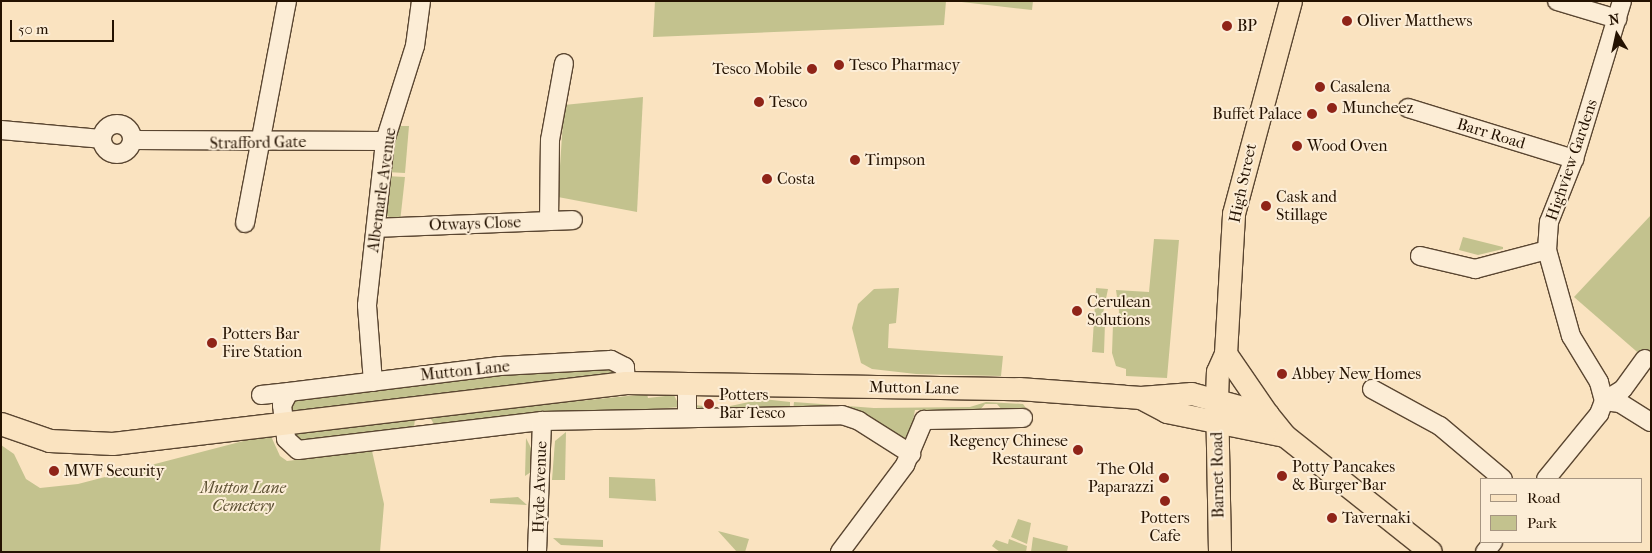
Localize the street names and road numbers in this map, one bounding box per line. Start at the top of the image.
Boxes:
street label: Highview Gardens [1542,97,1602,223]
street label: Barr Road [1455,115,1527,153]
street label: Albemarle Avenue [364,126,400,254]
street label: Strafford Gate [209,133,307,153]
street label: High Street [1225,142,1261,224]
street label: Otways Close [429,213,521,235]
street label: Mutton Lane [419,357,511,385]
street label: Mutton Lane [869,378,959,398]
street label: Barnet Road [1208,432,1228,518]
street label: Hyde Avenue [529,441,551,533]

